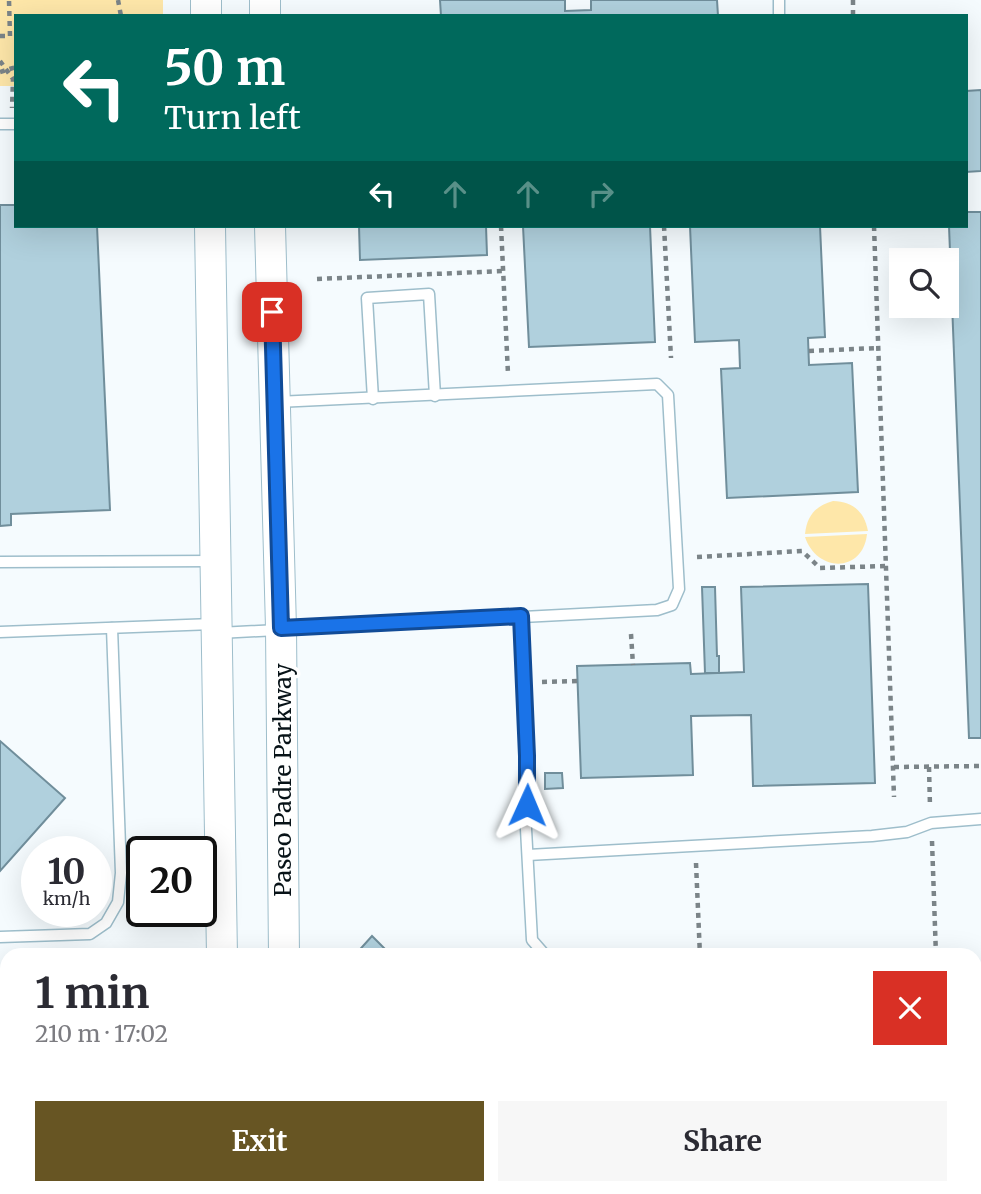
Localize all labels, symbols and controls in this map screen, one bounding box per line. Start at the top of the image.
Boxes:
text: 50 m [164,37,285,98]
icon: left [49,42,140,133]
text: Turn left [164,98,301,138]
icon: left [363,175,401,213]
icon: ahead [436,175,474,213]
icon: ahead [509,175,547,213]
icon: right [582,175,620,213]
map controls [889,248,959,318]
button: search [889,248,959,318]
pin [242,282,302,342]
icon: arrive [253,293,291,331]
street label: Paseo Padre Parkway [268,663,297,897]
position arrow [490,768,564,842]
speed limit sign: 20 [126,836,217,927]
text: 10 [48,850,85,894]
text: km/h [43,887,90,910]
text: 1 min [35,967,149,1019]
button: close [873,971,947,1045]
text: 210 m · 17:02 [35,1019,168,1048]
button: Exit [35,1101,484,1181]
button: Share [498,1101,947,1181]

